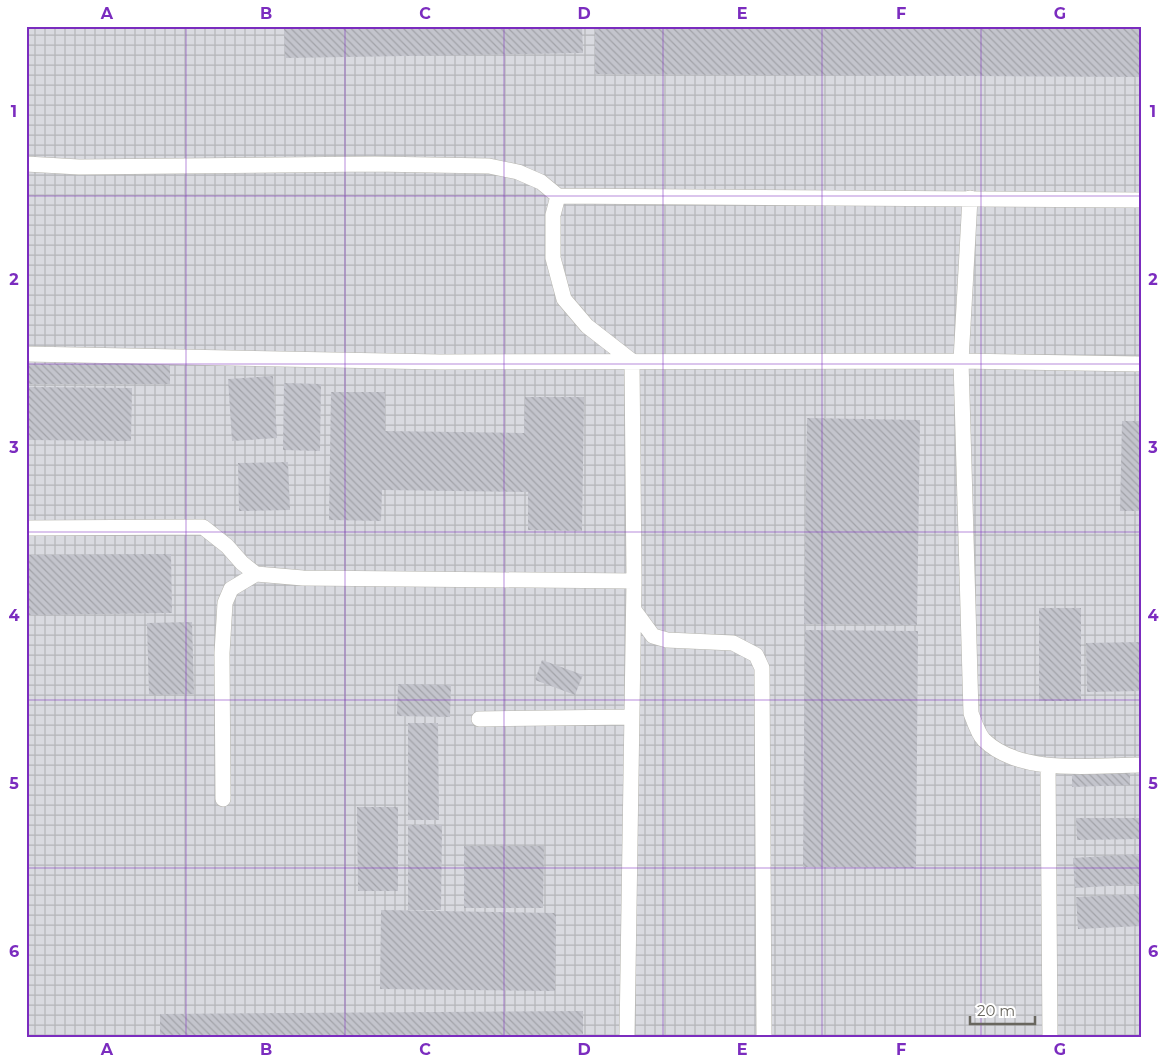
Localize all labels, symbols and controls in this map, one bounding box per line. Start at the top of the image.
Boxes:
text: A [100,4,114,23]
text: B [260,4,272,23]
text: C [419,4,431,23]
text: D [577,4,591,23]
text: E [737,4,747,23]
text: F [896,4,906,23]
text: G [1054,4,1066,23]
text: 1 [11,102,17,121]
text: 1 [1150,102,1156,121]
text: 2 [9,270,19,289]
text: 2 [1148,270,1158,289]
text: 3 [8,438,19,457]
text: 3 [1147,438,1158,457]
text: 4 [8,606,20,625]
text: 4 [1147,606,1159,625]
text: 5 [9,774,19,793]
text: 5 [1148,774,1158,793]
text: 6 [9,942,19,961]
text: 6 [1148,942,1158,961]
scale bar [970,993,1034,1025]
text: 20 m [977,1001,1015,1020]
text: A [100,1040,114,1059]
text: B [260,1040,272,1059]
text: C [419,1040,431,1059]
text: D [577,1040,591,1059]
text: E [737,1040,747,1059]
text: F [896,1040,906,1059]
text: G [1054,1040,1066,1059]

